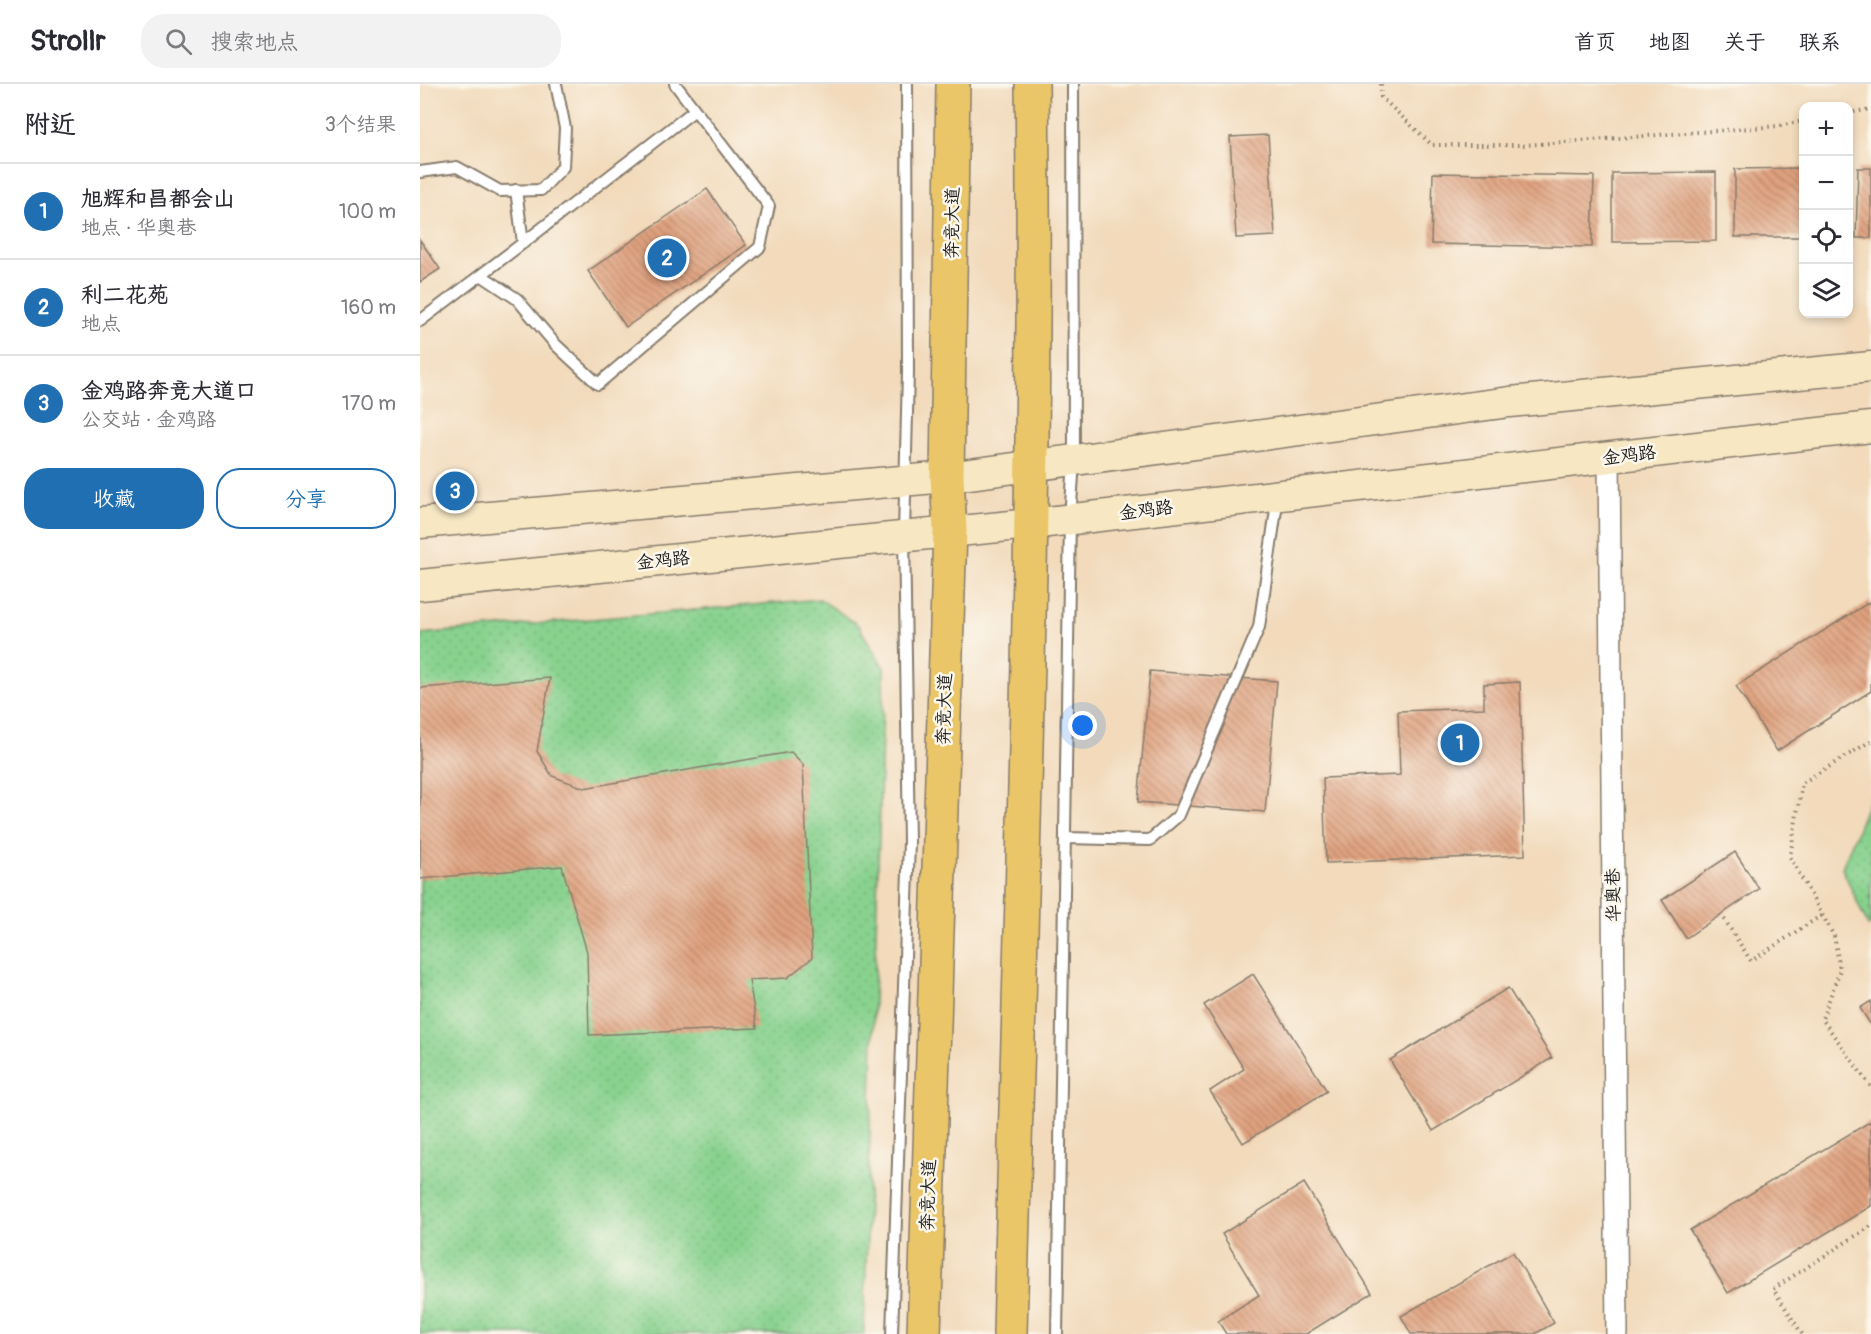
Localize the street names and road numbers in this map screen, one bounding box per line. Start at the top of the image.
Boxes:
street label: 奔竞大道 [940,187,965,259]
street label: 金鸡路 [1601,441,1657,470]
street label: 金鸡路 [1118,496,1174,525]
street label: 金鸡路 [635,546,691,575]
street label: 奔竞大道 [932,673,957,745]
street label: 华奥巷 [1602,868,1625,922]
street label: 奔竞大道 [916,1159,941,1231]

